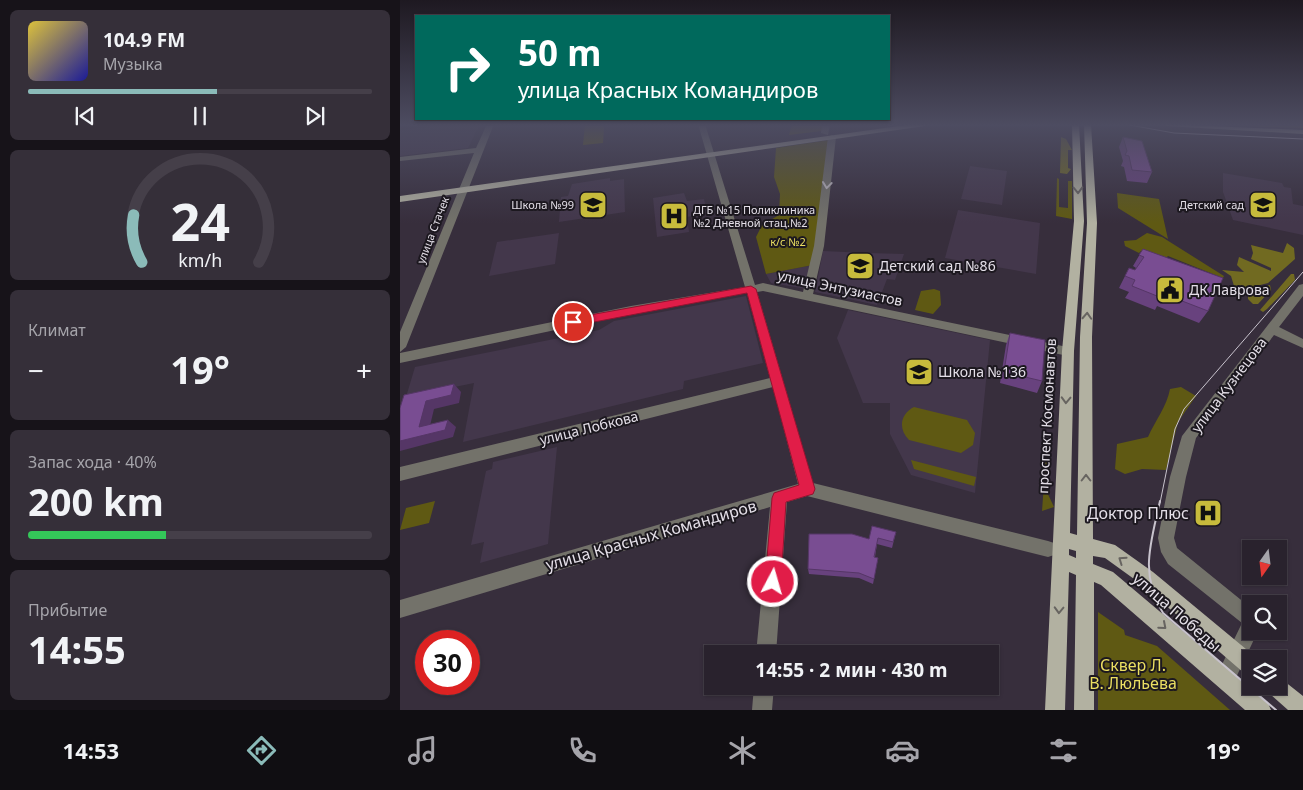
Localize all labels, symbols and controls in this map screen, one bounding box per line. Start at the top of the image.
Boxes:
text: 104.9 FM [103,27,185,53]
text: 50 m [518,29,601,76]
icon: right [435,35,500,100]
text: Музыка [103,53,163,75]
text: улица Красных Командиров [518,74,818,104]
icon: previous [71,102,99,130]
icon: pause [186,102,214,130]
icon: next [301,102,329,130]
one-way arrow [822,181,833,189]
text: 24 [170,185,230,256]
one-way arrow [1073,186,1083,194]
school or university icon: Школа №99 [578,190,608,220]
school or university icon: Детский сад [1248,190,1278,220]
street label: улица Стачек [413,194,452,266]
place label: Школа №99 [511,197,574,212]
place label: Детский сад [1179,197,1244,212]
hospital icon: ДГБ №15 Поликлиника №2 Дневной стац.№2 [659,201,689,231]
place label: ДГБ №15 Поликлиника №2 Дневной стац.№2 [693,202,815,230]
park label: к/с №2 [770,234,806,249]
text: km/h [178,248,222,272]
school or university icon: Детский сад №86 [845,251,875,281]
place label: Детский сад №86 [879,256,996,275]
street label: улица Энтузиастов [776,265,904,310]
public building icon: ДК Лаврова [1155,275,1185,305]
place label: ДК Лаврова [1189,280,1270,299]
pin [552,301,594,343]
icon: arrive [559,308,587,336]
one-way arrow [1082,311,1093,319]
text: Климат [28,319,86,341]
street label: улица Кузнецова [1186,333,1271,436]
street label: проспект Космонавтов [1033,338,1060,494]
text: 19° [170,343,230,395]
text: − [28,351,44,389]
text: + [356,351,372,389]
school or university icon: Школа №136 [904,357,934,387]
place label: Школа №136 [938,362,1026,381]
one-way arrow [1061,396,1072,404]
street label: улица Лобкова [538,406,640,449]
text: Запас хода · 40% [28,451,157,473]
one-way arrow [1081,474,1092,482]
text: 200 km [28,475,164,527]
street label: улица Красных Командиров [543,494,759,576]
hospital icon: Доктор Плюс [1193,498,1223,528]
place label: Доктор Плюс [1087,502,1189,524]
north arrow [1242,540,1288,585]
map controls [1242,540,1287,695]
position arrow [746,555,798,607]
one-way arrow [1118,557,1128,566]
street label: улица Победы [1128,567,1226,657]
button: search [1242,595,1287,640]
text: Прибытие [28,599,107,621]
one-way arrow [1053,606,1064,614]
one-way arrow [1158,620,1167,629]
text: 14:55 [28,623,126,675]
speed limit sign: 30 [415,630,480,695]
button: layers [1242,650,1287,695]
park label: Сквер Л. В. Люльева [1089,654,1177,694]
text: 14:55 · 2 мин · 430 m [755,657,948,683]
icon: directions [244,733,279,768]
icon: music [405,733,440,768]
icon: phone [565,733,600,768]
icon: climate [725,733,760,768]
icon: car [885,733,920,768]
icon: filters [1046,733,1081,768]
text: 14:53 [63,735,119,765]
text: 19° [1206,735,1240,765]

